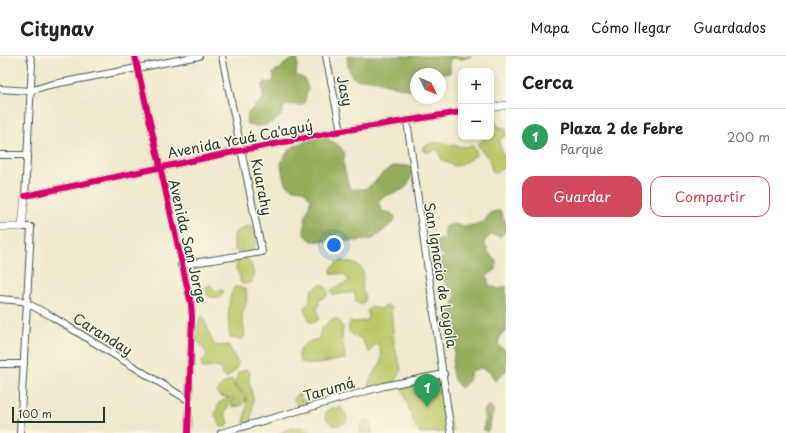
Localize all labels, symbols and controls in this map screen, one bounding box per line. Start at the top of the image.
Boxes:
text: Citynav [20,14,94,42]
text: Mapa [531,17,569,38]
text: Cómo llegar [591,17,671,38]
text: Guardados [693,17,766,38]
north arrow [410,68,446,104]
map controls [458,68,494,140]
button: + [458,68,494,104]
text: Cerca [522,69,573,95]
street label: Jasy [332,74,358,108]
button: − [458,104,494,140]
street label: Avenida Ycuá Ca'aguý [166,115,314,163]
text: Plaza 2 de Febre [560,116,683,139]
text: 1 [532,127,538,146]
text: 200 m [727,127,770,146]
text: Parque [560,139,603,158]
street label: Kuarahy [246,157,278,217]
button: Guardar [522,176,642,217]
button: Compartir [650,176,770,217]
street label: Avenida San Jorge [164,177,212,305]
street label: San Ignacio de Loyola [419,201,463,350]
your location [324,235,344,255]
street label: Caranday [69,307,137,361]
street label: Tarumá [301,372,357,406]
pin: 1 [414,374,440,407]
scale bar [12,405,105,424]
text: 100 m [18,405,52,422]

